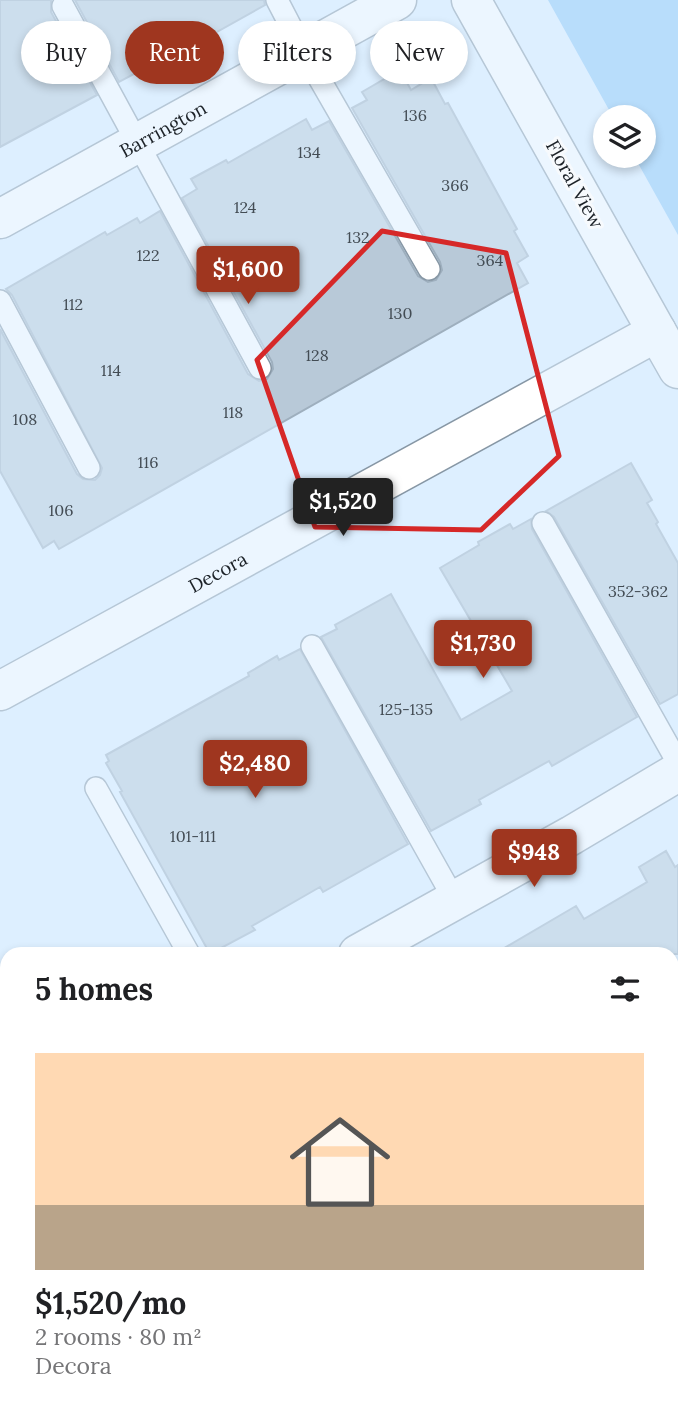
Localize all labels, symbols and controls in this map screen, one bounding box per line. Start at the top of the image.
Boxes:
chip: Buy [21,21,111,84]
chip: Rent [125,21,224,84]
chip: Filters [238,21,356,84]
chip: New [370,21,468,84]
street label: Barrington [115,96,210,163]
house number: 136 [403,105,427,125]
map controls [593,105,656,168]
button: layers [593,105,656,168]
street label: Floral View [541,135,610,233]
house number: 134 [297,142,321,162]
house number: 366 [441,175,469,195]
house number: 124 [234,197,257,217]
house number: 132 [346,227,370,247]
house number: 122 [136,245,160,265]
pin: $1,600 [191,246,305,306]
house number: 364 [477,250,504,270]
text: $1,600 [212,254,284,283]
house number: 112 [63,294,83,314]
house number: 130 [388,303,412,323]
house number: 128 [305,345,329,365]
house number: 114 [101,360,121,380]
house number: 118 [223,402,243,422]
house number: 108 [13,409,37,429]
house number: 116 [138,452,158,472]
pin: $1,520 [286,478,400,538]
text: $1,520 [309,486,377,515]
house number: 106 [48,500,74,520]
street label: Decora [184,546,251,598]
house number: 352-362 [608,581,668,601]
pin: $1,730 [426,620,540,680]
text: $1,730 [450,628,516,657]
house number: 125-135 [379,699,433,719]
pin: $2,480 [198,740,312,800]
text: $2,480 [219,748,291,777]
house number: 101-111 [170,826,216,846]
pin: $948 [493,830,575,889]
text: $948 [508,837,560,866]
text: 5 homes [35,970,153,1008]
icon: filters [606,970,644,1008]
icon: home [277,1099,403,1225]
text: $1,520/mo [35,1284,186,1322]
text: 2 rooms · 80 m² [35,1322,202,1351]
text: Decora [35,1351,112,1380]

